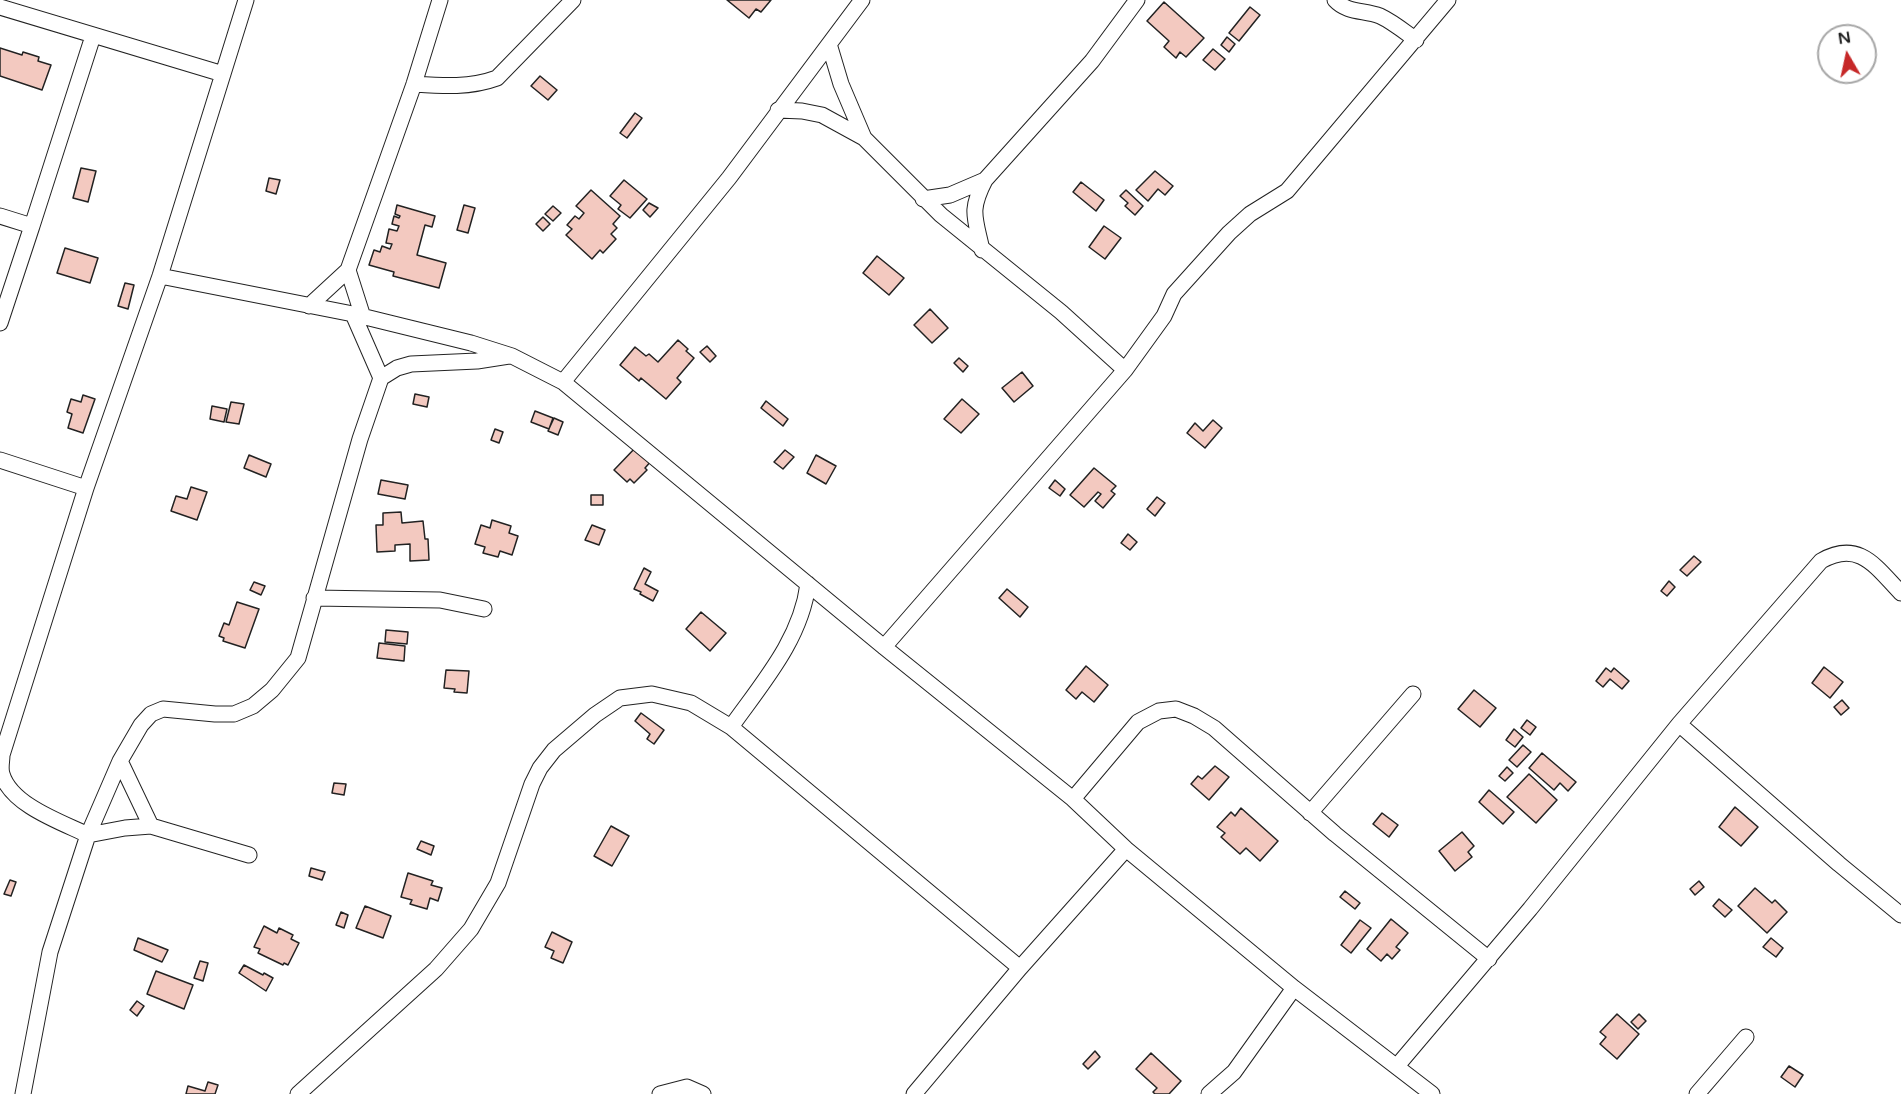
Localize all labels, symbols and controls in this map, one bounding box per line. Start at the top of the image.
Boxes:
north arrow [1817,24,1877,84]
text: N [1837,27,1852,49]

